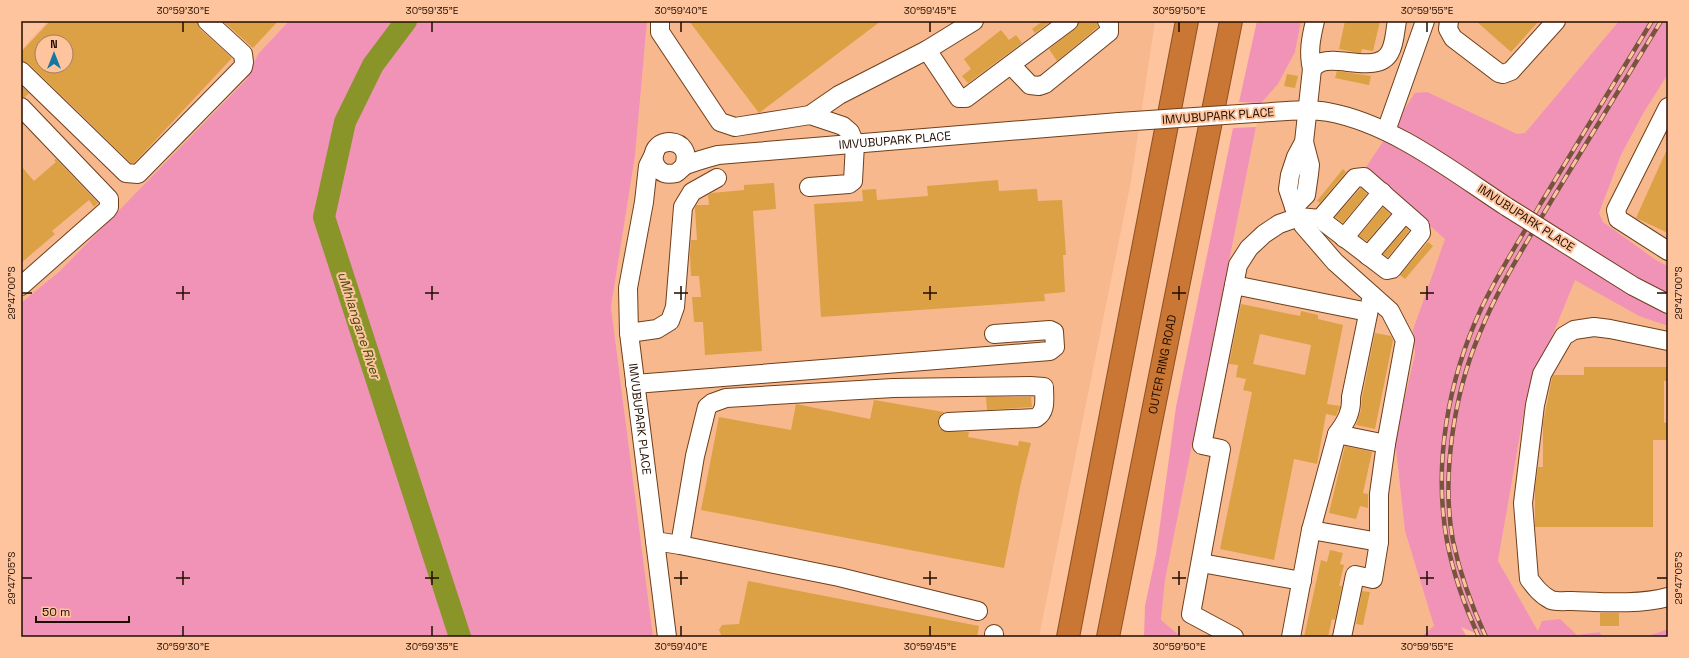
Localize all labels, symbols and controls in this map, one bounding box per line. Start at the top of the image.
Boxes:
text: 30°59'30"E [156,4,210,17]
text: 30°59'35"E [406,4,459,17]
text: 30°59'40"E [655,4,708,17]
text: 30°59'45"E [904,4,957,17]
text: 30°59'50"E [1152,4,1206,17]
text: 30°59'55"E [1401,4,1454,17]
north arrow [34,34,74,74]
text: N [50,37,58,51]
street label: IMVUBUPARK PLACE [1161,104,1275,128]
street label: IMVUBUPARK PLACE [838,128,952,153]
street label: IMVUBUPARK PLACE [1475,181,1578,255]
text: 29°47'00"S [5,266,18,320]
text: 29°47'00"S [1672,266,1685,320]
water label: uMhlangane River [334,269,385,383]
street label: OUTER RING ROAD [1145,313,1180,416]
street label: IMVUBUPARK PLACE [625,362,655,476]
text: 29°47'05"S [5,552,18,604]
text: 29°47'05"S [1672,552,1685,604]
scale bar [36,598,129,624]
text: 50 m [42,604,70,620]
text: 30°59'30"E [156,640,210,653]
text: 30°59'35"E [406,640,459,653]
text: 30°59'40"E [655,640,708,653]
text: 30°59'45"E [904,640,957,653]
text: 30°59'50"E [1152,640,1206,653]
text: 30°59'55"E [1401,640,1454,653]

